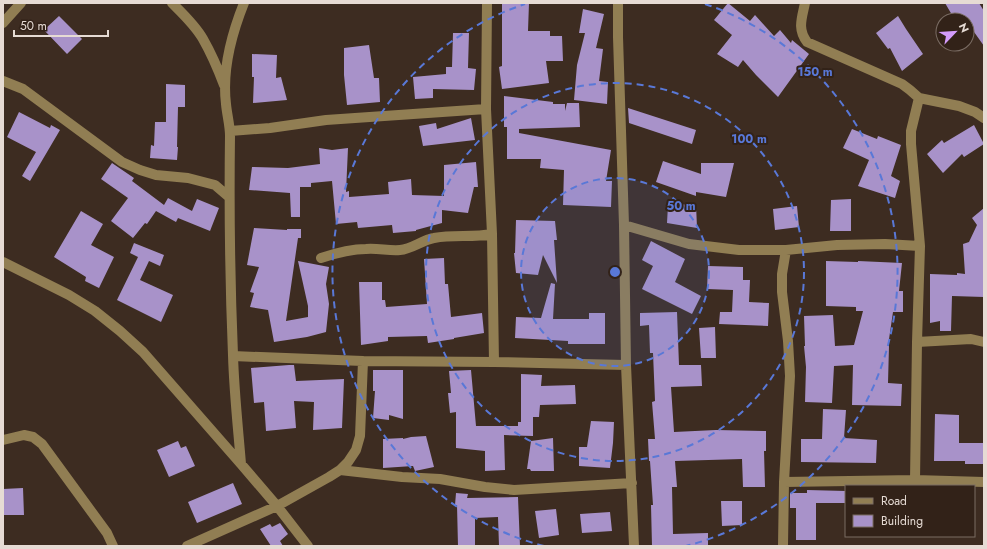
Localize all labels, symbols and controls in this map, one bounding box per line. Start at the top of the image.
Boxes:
scale bar [14,12,108,38]
north arrow [935,12,975,52]
text: 50 m [20,17,47,35]
text: N [955,20,973,35]
text: 150 m [797,63,833,81]
text: 100 m [731,130,767,148]
text: 50 m [666,197,696,215]
centre of rings [608,265,622,279]
legend [845,485,975,537]
text: Road [881,492,907,510]
text: Building [881,512,923,530]

